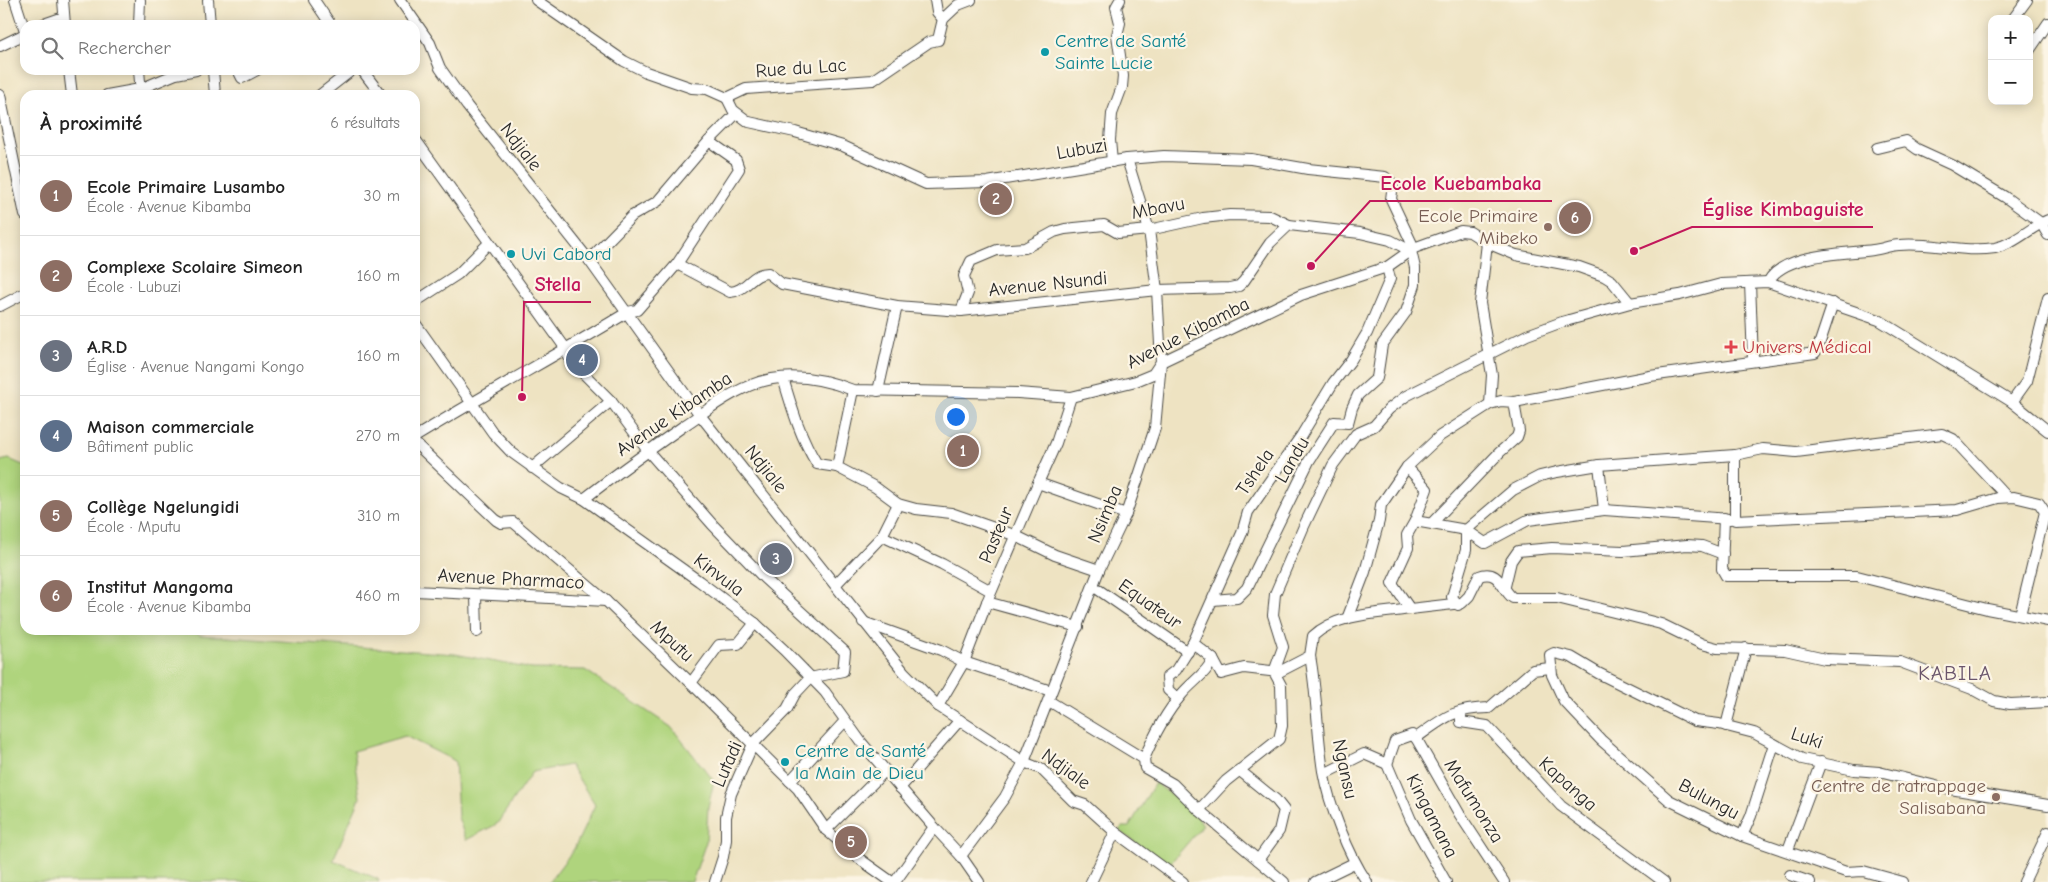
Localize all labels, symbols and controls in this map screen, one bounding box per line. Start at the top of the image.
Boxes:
map controls [1988,15,2033,105]
button: + [1988,15,2033,60]
search box [20,20,420,75]
place label: Centre de Santé Sainte Lucie [1055,30,1186,74]
icon: search [38,34,66,62]
text: Rechercher [78,37,171,59]
marker: Centre de Santé Sainte Lucie [1039,46,1051,58]
street label: Rue du Lac [755,54,847,82]
button: − [1988,60,2033,105]
text: À proximité [40,111,142,135]
text: 6 résultats [330,114,400,132]
street label: Ndjiale [495,119,547,175]
street label: Lubuzi [1055,134,1109,164]
callout: Ecole Kuebambaka [1370,166,1552,201]
text: Ecole Kuebambaka [1380,172,1542,195]
text: Ecole Primaire Lusambo [87,176,285,198]
pin: 2 [980,180,1012,218]
text: 1 [53,187,59,205]
text: 30 m [364,187,400,205]
street label: Mbavu [1130,192,1186,224]
callout: Église Kimbaguiste [1692,192,1873,227]
text: Église Kimbaguiste [1702,197,1864,221]
text: École · Avenue Kibamba [87,198,251,216]
pin: 6 [1559,199,1591,237]
place label: Ecole Primaire Mibeko [1418,205,1538,249]
marker: Ecole Primaire Mibeko [1542,221,1554,233]
place label: Uvi Cabord [521,243,611,265]
marker: Uvi Cabord [505,248,517,260]
text: Complexe Scolaire Simeon [87,256,303,278]
text: 2 [52,267,60,285]
text: 160 m [357,267,400,285]
callout: Stella [524,267,591,302]
street label: Avenue Nsundi [988,267,1108,301]
text: Stella [535,273,581,296]
text: École · Lubuzi [87,278,181,296]
street label: Avenue Kibamba [1123,293,1253,373]
text: A.R.D [87,336,127,358]
place label: Univers Médical [1742,336,1872,358]
marker: Univers Médical [1724,340,1738,354]
pin: 4 [566,341,598,379]
text: 3 [52,347,60,365]
text: 160 m [357,347,400,365]
text: Église · Avenue Nangami Kongo [87,358,304,376]
street label: Avenue Kibamba [612,367,736,461]
your location [943,404,969,430]
text: Maison commerciale [87,416,254,438]
text: 4 [52,427,60,445]
text: 270 m [356,427,400,445]
pin: 1 [947,432,979,470]
street label: Landu [1270,433,1314,487]
text: Bâtiment public [87,438,193,456]
street label: Ndjiale [740,441,792,497]
street label: Tshela [1231,445,1279,499]
street label: Nsimba [1083,482,1127,546]
text: Collège Ngelungidi [87,496,239,518]
street label: Pasteur [974,503,1018,567]
text: 5 [52,507,60,525]
text: 310 m [357,507,400,525]
text: École · Mputu [87,518,181,536]
pin: 3 [760,540,792,578]
street label: Kinvula [690,549,748,601]
street label: Avenue Pharmaco [437,564,585,594]
street label: Equateur [1114,574,1186,634]
text: Institut Mangoma [87,576,233,598]
text: 6 [52,587,60,605]
text: 460 m [355,587,400,605]
text: École · Avenue Kibamba [87,598,251,616]
street label: Mputu [646,616,698,666]
district label: KABILA [1918,661,1992,685]
street label: Luki [1788,722,1826,754]
street label: Ngansu [1328,737,1362,801]
street label: Lutadi [707,738,747,790]
place label: Centre de Santé la Main de Dieu [795,740,926,784]
street label: Ndjiale [1037,744,1095,794]
street label: Kapanga [1534,752,1602,816]
street label: Mafumonza [1440,755,1508,847]
marker: Centre de Santé la Main de Dieu [779,756,791,768]
street label: Kingamana [1402,770,1462,862]
street label: Bulungu [1675,774,1743,824]
place label: Centre de ratrappage Salisabana [1811,775,1986,819]
marker: Centre de ratrappage Salisabana [1990,791,2002,803]
pin: 5 [835,823,867,861]

